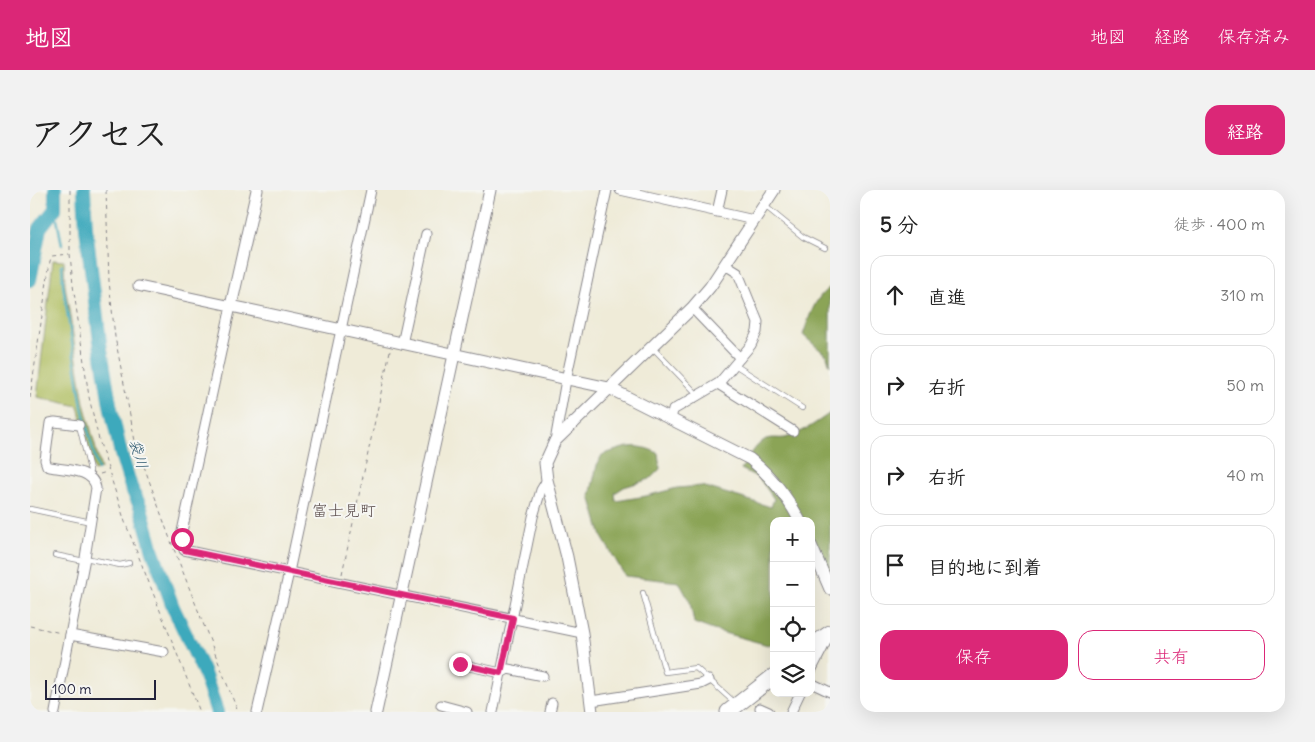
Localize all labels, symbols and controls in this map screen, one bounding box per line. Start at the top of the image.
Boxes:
text: 地図 [25,22,73,52]
text: 地図 [1090,25,1126,48]
text: 経路 [1154,25,1190,48]
text: 保存済み [1218,25,1290,48]
button: 経路 [1205,105,1285,155]
text: アクセス [30,111,168,155]
text: 5 分 [880,211,918,238]
text: 徒歩 · 400 m [1174,214,1265,234]
icon: ahead [881,281,909,309]
text: 直進 [928,285,966,309]
text: 310 m [1220,285,1264,305]
icon: right [881,371,909,399]
text: 右折 [928,375,966,399]
text: 50 m [1226,375,1264,395]
water label: 袋川 [126,437,152,471]
icon: right [881,461,909,489]
text: 右折 [928,465,966,489]
text: 40 m [1226,465,1264,485]
district label: 富士見町 [312,500,376,520]
map controls [770,517,815,697]
button: + [770,517,815,562]
route start [171,528,194,551]
icon: arrive [881,551,909,579]
text: 目的地に到着 [928,555,1042,579]
button: − [770,562,815,607]
button: locate [770,607,815,652]
button: 保存 [880,630,1068,680]
button: 共有 [1078,630,1265,680]
button: layers [770,652,815,697]
route end [449,653,472,676]
scale bar [45,677,156,700]
text: 100 m [52,680,92,698]

